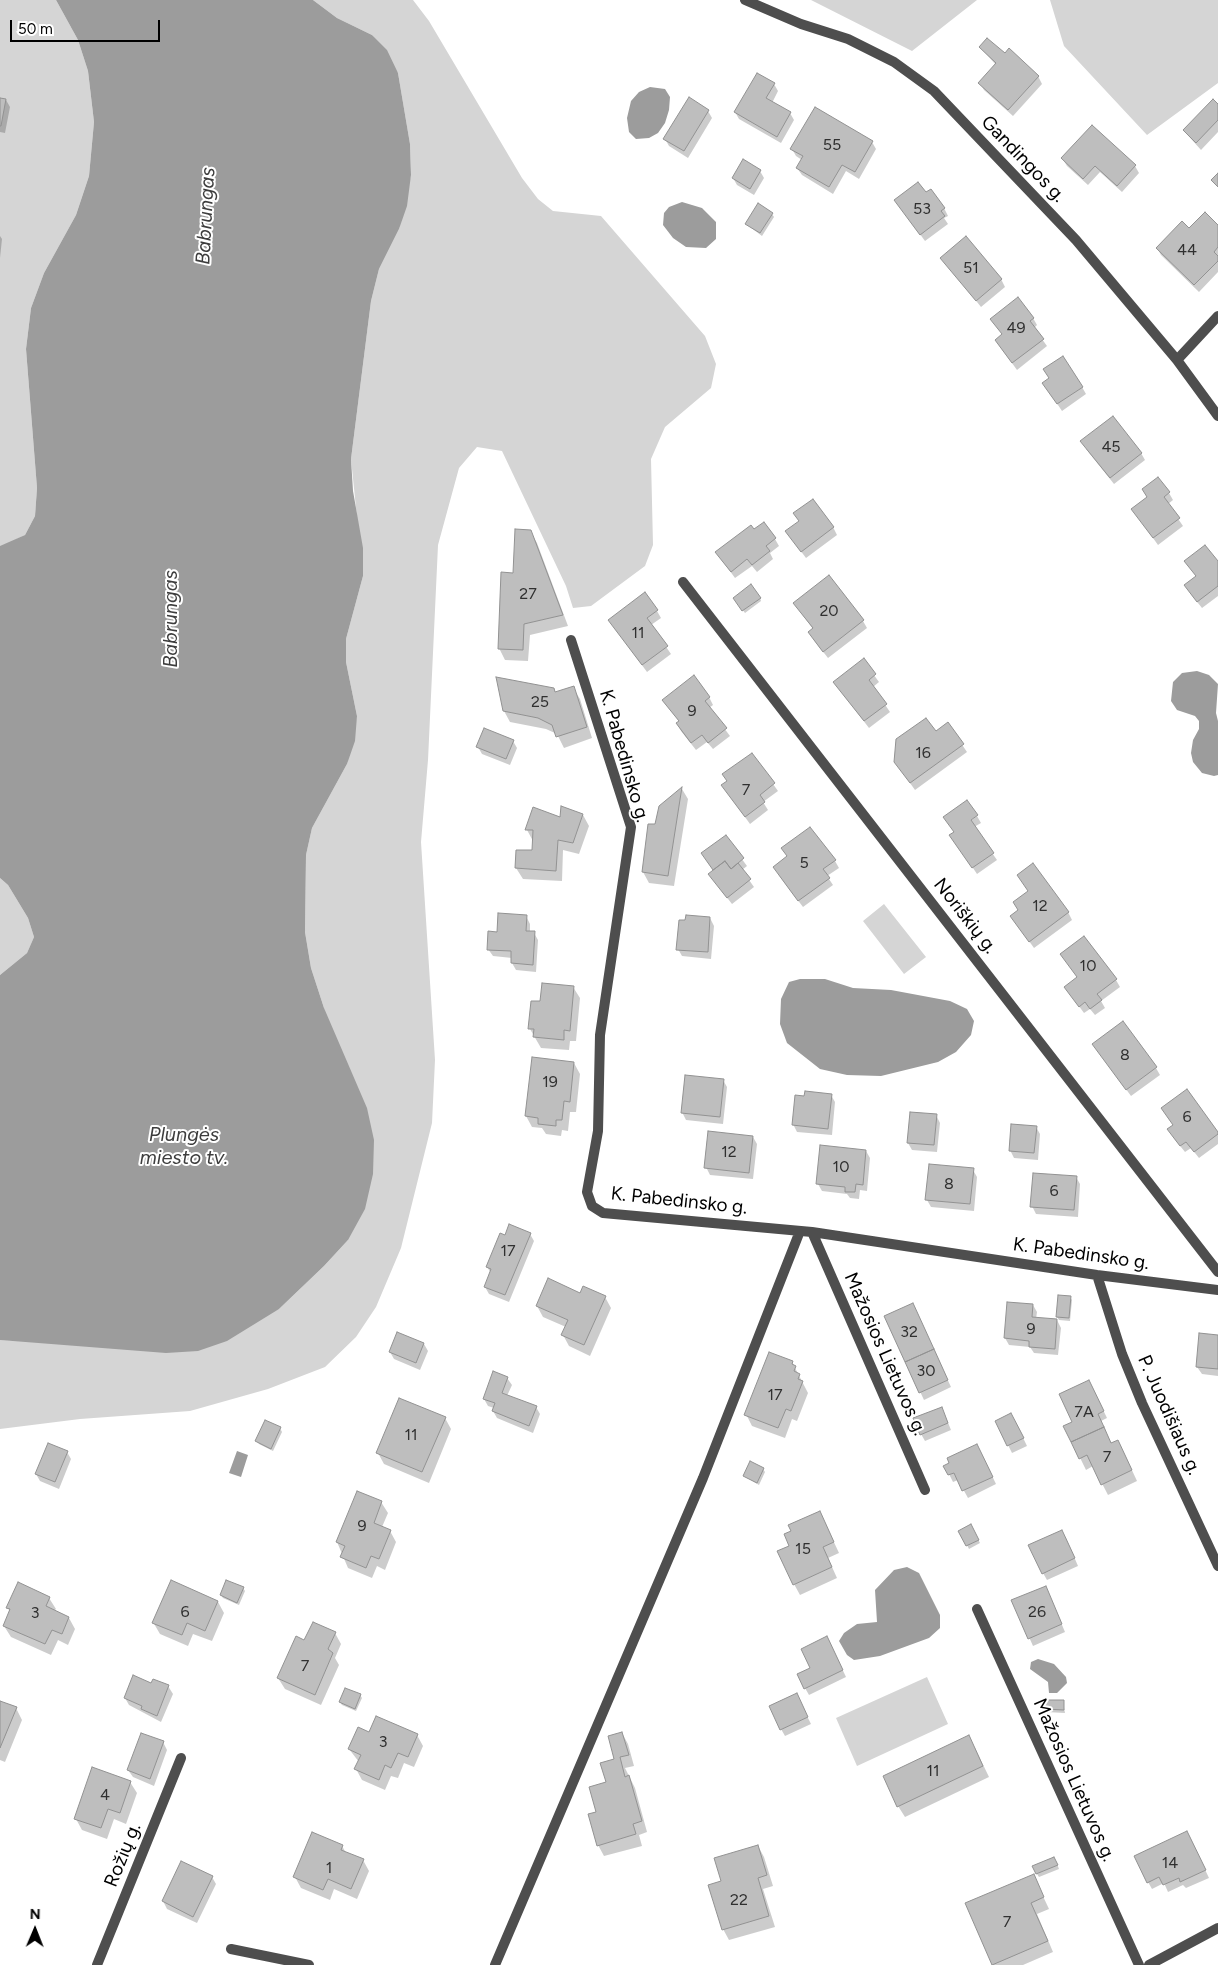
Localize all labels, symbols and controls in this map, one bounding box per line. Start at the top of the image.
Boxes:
scale bar [12,10,162,42]
text: 50 m [18,20,53,38]
street label: Gandingos g. [976,111,1070,207]
house number: 55 [823,135,841,155]
water label: Babrungas [191,167,221,265]
house number: 53 [913,199,931,219]
house number: 44 [1177,240,1197,260]
house number: 51 [963,258,979,278]
house number: 49 [1007,318,1025,338]
house number: 45 [1101,437,1121,457]
water label: Babrungas [159,570,183,668]
house number: 27 [519,584,537,604]
house number: 20 [819,601,839,621]
house number: 11 [631,623,645,643]
street label: K. Pabedinsko g. [594,687,654,825]
house number: 25 [531,692,549,712]
house number: 9 [687,701,697,721]
house number: 16 [915,743,931,763]
house number: 7 [742,780,750,800]
house number: 5 [799,853,809,873]
street label: Noriškių g. [928,874,1002,958]
house number: 12 [1032,896,1048,916]
house number: 10 [1080,956,1096,976]
house number: 8 [1120,1045,1130,1065]
house number: 19 [542,1072,558,1092]
house number: 6 [1182,1107,1192,1127]
water label: Plungės miesto tv. [140,1123,228,1170]
house number: 12 [721,1142,737,1162]
house number: 10 [833,1157,849,1177]
house number: 8 [944,1174,954,1194]
house number: 6 [1049,1181,1059,1201]
street label: K. Pabedinsko g. [610,1182,748,1220]
street label: K. Pabedinsko g. [1012,1233,1150,1275]
house number: 17 [500,1241,516,1261]
street label: Mažosios Lietuvos g. [839,1269,931,1439]
house number: 9 [1026,1319,1036,1339]
house number: 32 [900,1322,918,1342]
street label: P. Juodišiaus g. [1132,1351,1206,1479]
house number: 30 [917,1361,935,1381]
house number: 17 [767,1385,783,1405]
house number: 7A [1074,1402,1094,1422]
house number: 11 [404,1425,418,1445]
house number: 7 [1103,1447,1111,1467]
house number: 9 [357,1516,367,1536]
house number: 15 [795,1539,811,1559]
house number: 6 [180,1602,190,1622]
house number: 26 [1028,1602,1046,1622]
house number: 3 [31,1603,39,1623]
house number: 7 [301,1656,309,1676]
street label: Mažosios Lietuvos g. [1028,1695,1120,1865]
house number: 3 [379,1732,387,1752]
house number: 11 [926,1761,940,1781]
house number: 4 [100,1785,110,1805]
street label: Rožių g. [100,1820,146,1890]
house number: 14 [1162,1853,1178,1873]
house number: 1 [326,1858,332,1878]
house number: 22 [730,1890,748,1910]
north arrow [10,1905,60,1955]
text: N [30,1906,41,1923]
house number: 7 [1003,1912,1011,1932]

